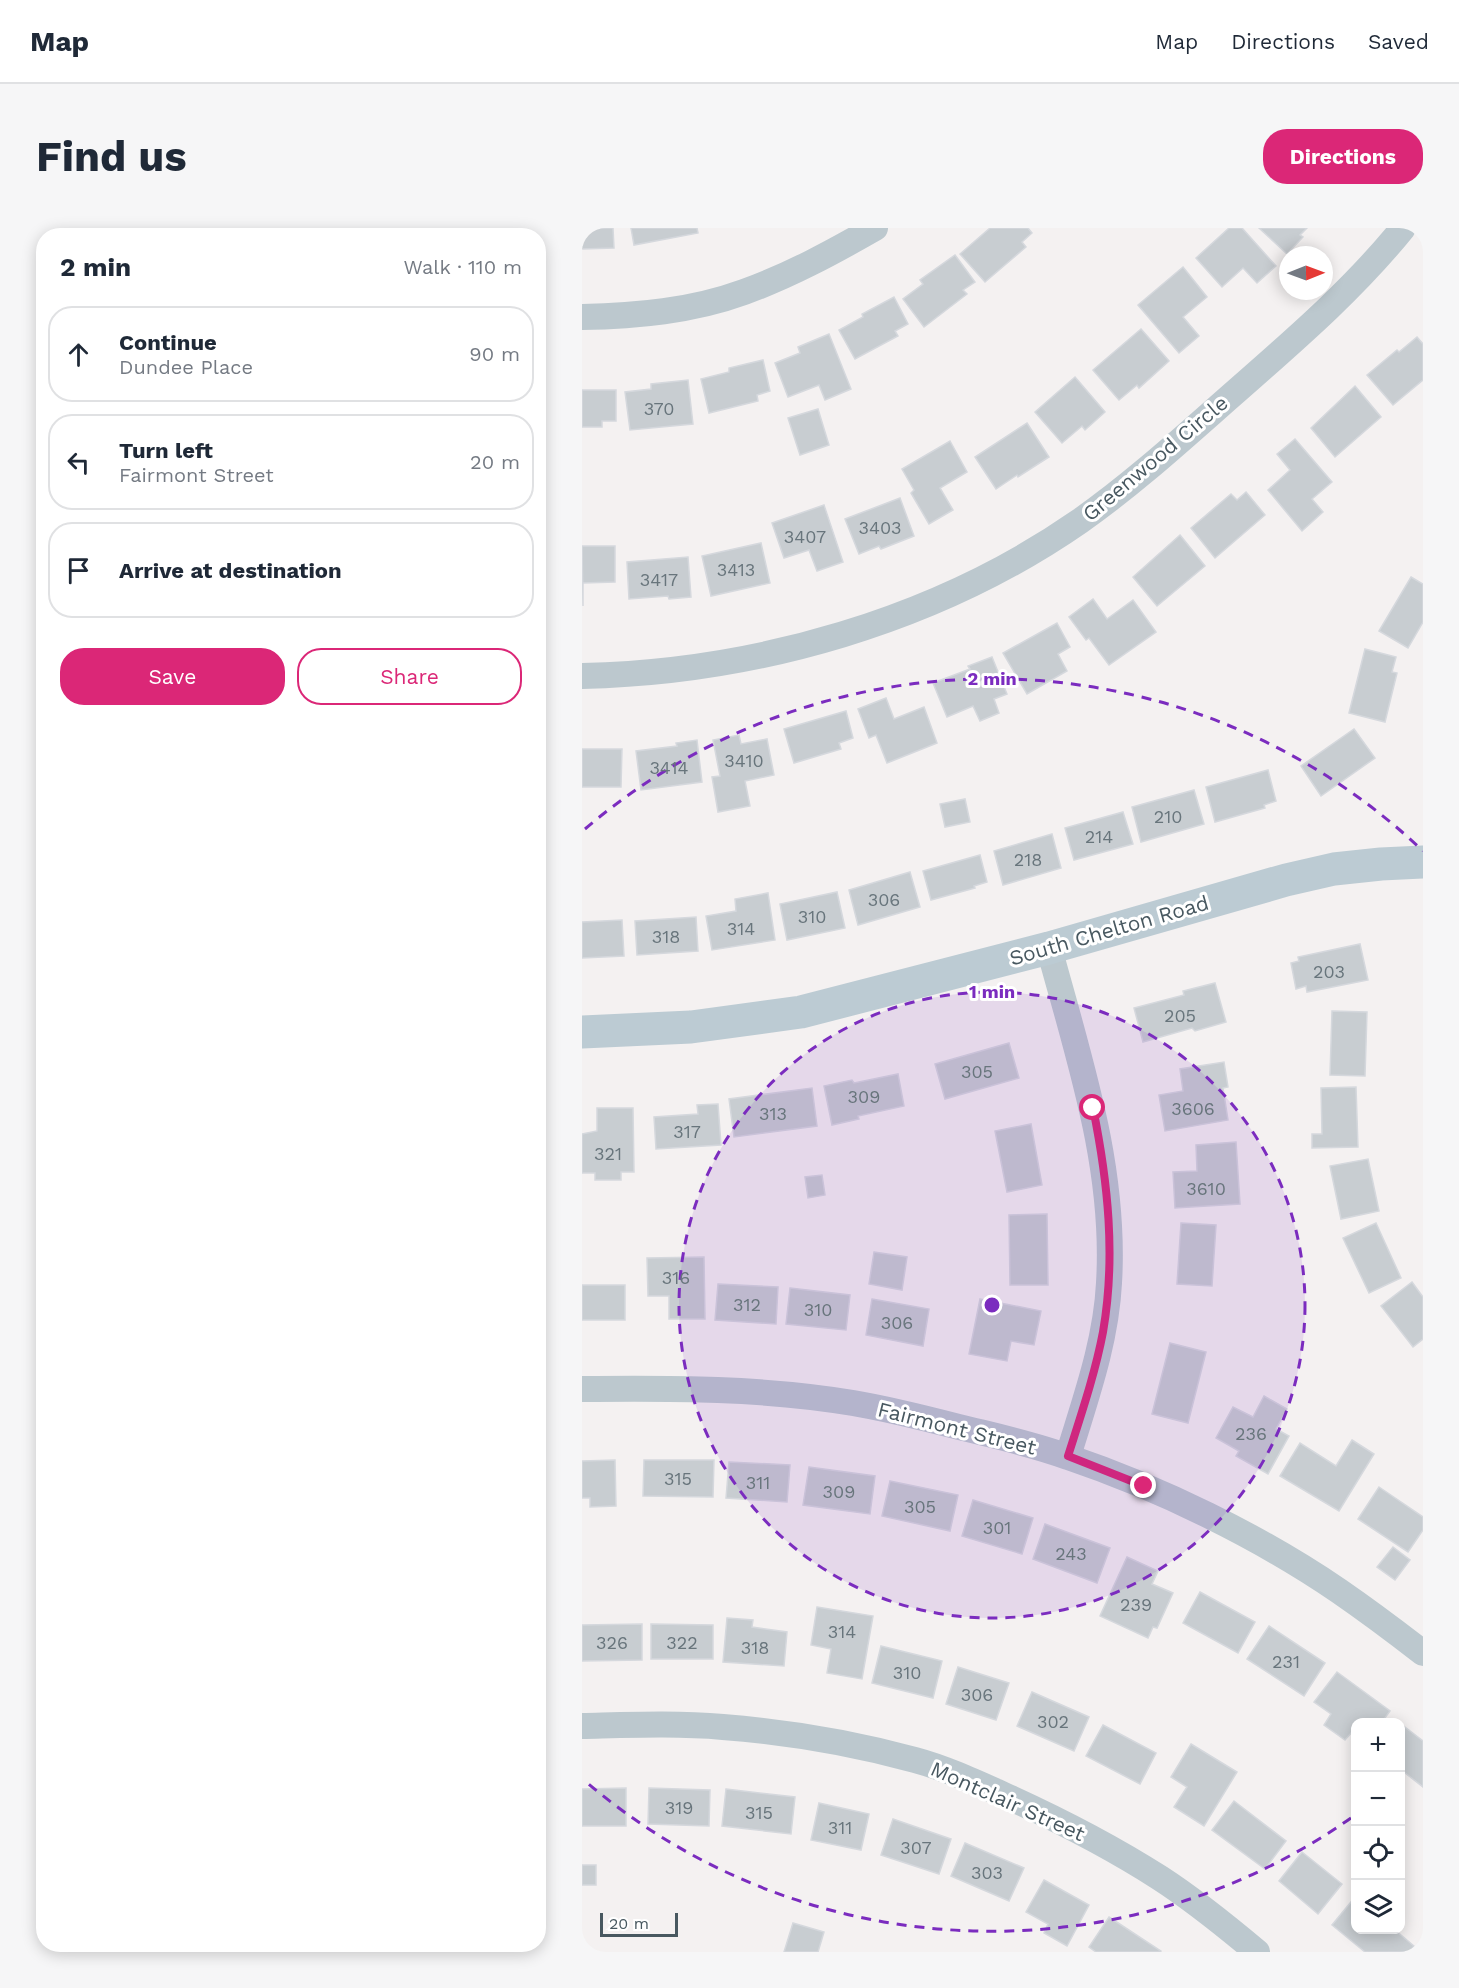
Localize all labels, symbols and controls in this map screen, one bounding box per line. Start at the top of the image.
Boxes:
text: Map [30,25,89,58]
text: Map [1155,29,1198,54]
text: Directions [1231,29,1335,54]
text: Saved [1368,29,1429,54]
button: Directions [1263,129,1423,184]
text: Find us [36,132,187,181]
north arrow [1279,246,1333,300]
text: 2 min [60,252,131,282]
text: Walk · 110 m [404,255,522,279]
text: Continue [119,330,217,355]
icon: ahead [62,338,95,371]
text: 90 m [469,342,520,366]
text: Dundee Place [119,355,253,379]
street label: Greenwood Circle [1077,390,1233,526]
house number: 370 [644,398,674,419]
text: Turn left [119,438,213,463]
icon: left [62,446,95,479]
text: 20 m [470,450,520,474]
text: Fairmont Street [119,463,274,487]
house number: 3403 [859,517,901,538]
house number: 3407 [784,526,826,547]
icon: arrive [62,554,95,587]
text: Arrive at destination [119,558,342,583]
house number: 3413 [717,559,755,580]
house number: 3417 [640,569,678,590]
button: Save [60,648,285,705]
button: Share [297,648,522,705]
text: 2 min [967,668,1017,689]
house number: 3410 [724,750,764,771]
house number: 3414 [649,757,689,778]
house number: 210 [1154,806,1182,827]
house number: 214 [1085,826,1113,847]
house number: 218 [1014,849,1042,870]
house number: 306 [868,889,900,910]
street label: South Chelton Road [1006,890,1212,970]
house number: 310 [798,906,826,927]
house number: 314 [727,918,755,939]
house number: 318 [652,926,680,947]
house number: 203 [1313,961,1345,982]
text: 1 min [969,981,1015,1002]
house number: 205 [1164,1005,1196,1026]
house number: 305 [961,1061,993,1082]
house number: 309 [848,1086,880,1107]
route start [1079,1094,1105,1120]
house number: 3606 [1171,1098,1215,1119]
house number: 313 [759,1103,787,1124]
house number: 317 [673,1121,701,1142]
house number: 321 [594,1143,622,1164]
house number: 3610 [1186,1178,1226,1199]
house number: 316 [662,1267,690,1288]
house number: 312 [733,1294,761,1315]
centre of rings [982,1295,1002,1315]
house number: 310 [804,1299,832,1320]
house number: 306 [881,1312,913,1333]
street label: Fairmont Street [875,1396,1039,1460]
house number: 236 [1235,1423,1267,1444]
house number: 315 [664,1468,692,1489]
house number: 311 [746,1472,770,1493]
route end [1130,1472,1156,1498]
house number: 309 [823,1481,855,1502]
house number: 305 [904,1496,936,1517]
house number: 301 [983,1517,1011,1538]
house number: 243 [1055,1543,1087,1564]
house number: 239 [1120,1594,1152,1615]
house number: 314 [828,1621,856,1642]
house number: 326 [596,1632,628,1653]
house number: 322 [666,1632,698,1653]
house number: 318 [741,1637,769,1658]
house number: 231 [1272,1651,1300,1672]
house number: 310 [893,1662,921,1683]
house number: 306 [961,1684,993,1705]
house number: 302 [1037,1711,1069,1732]
map controls [1351,1718,1405,1934]
button: + [1351,1718,1405,1772]
street label: Montclair Street [927,1756,1089,1846]
button: − [1351,1772,1405,1826]
house number: 319 [665,1797,693,1818]
house number: 315 [745,1802,773,1823]
house number: 311 [828,1817,852,1838]
button: locate [1351,1826,1405,1880]
house number: 307 [900,1837,932,1858]
house number: 303 [971,1862,1003,1883]
button: layers [1351,1880,1405,1934]
scale bar [600,1910,678,1938]
text: 20 m [609,1914,649,1933]

